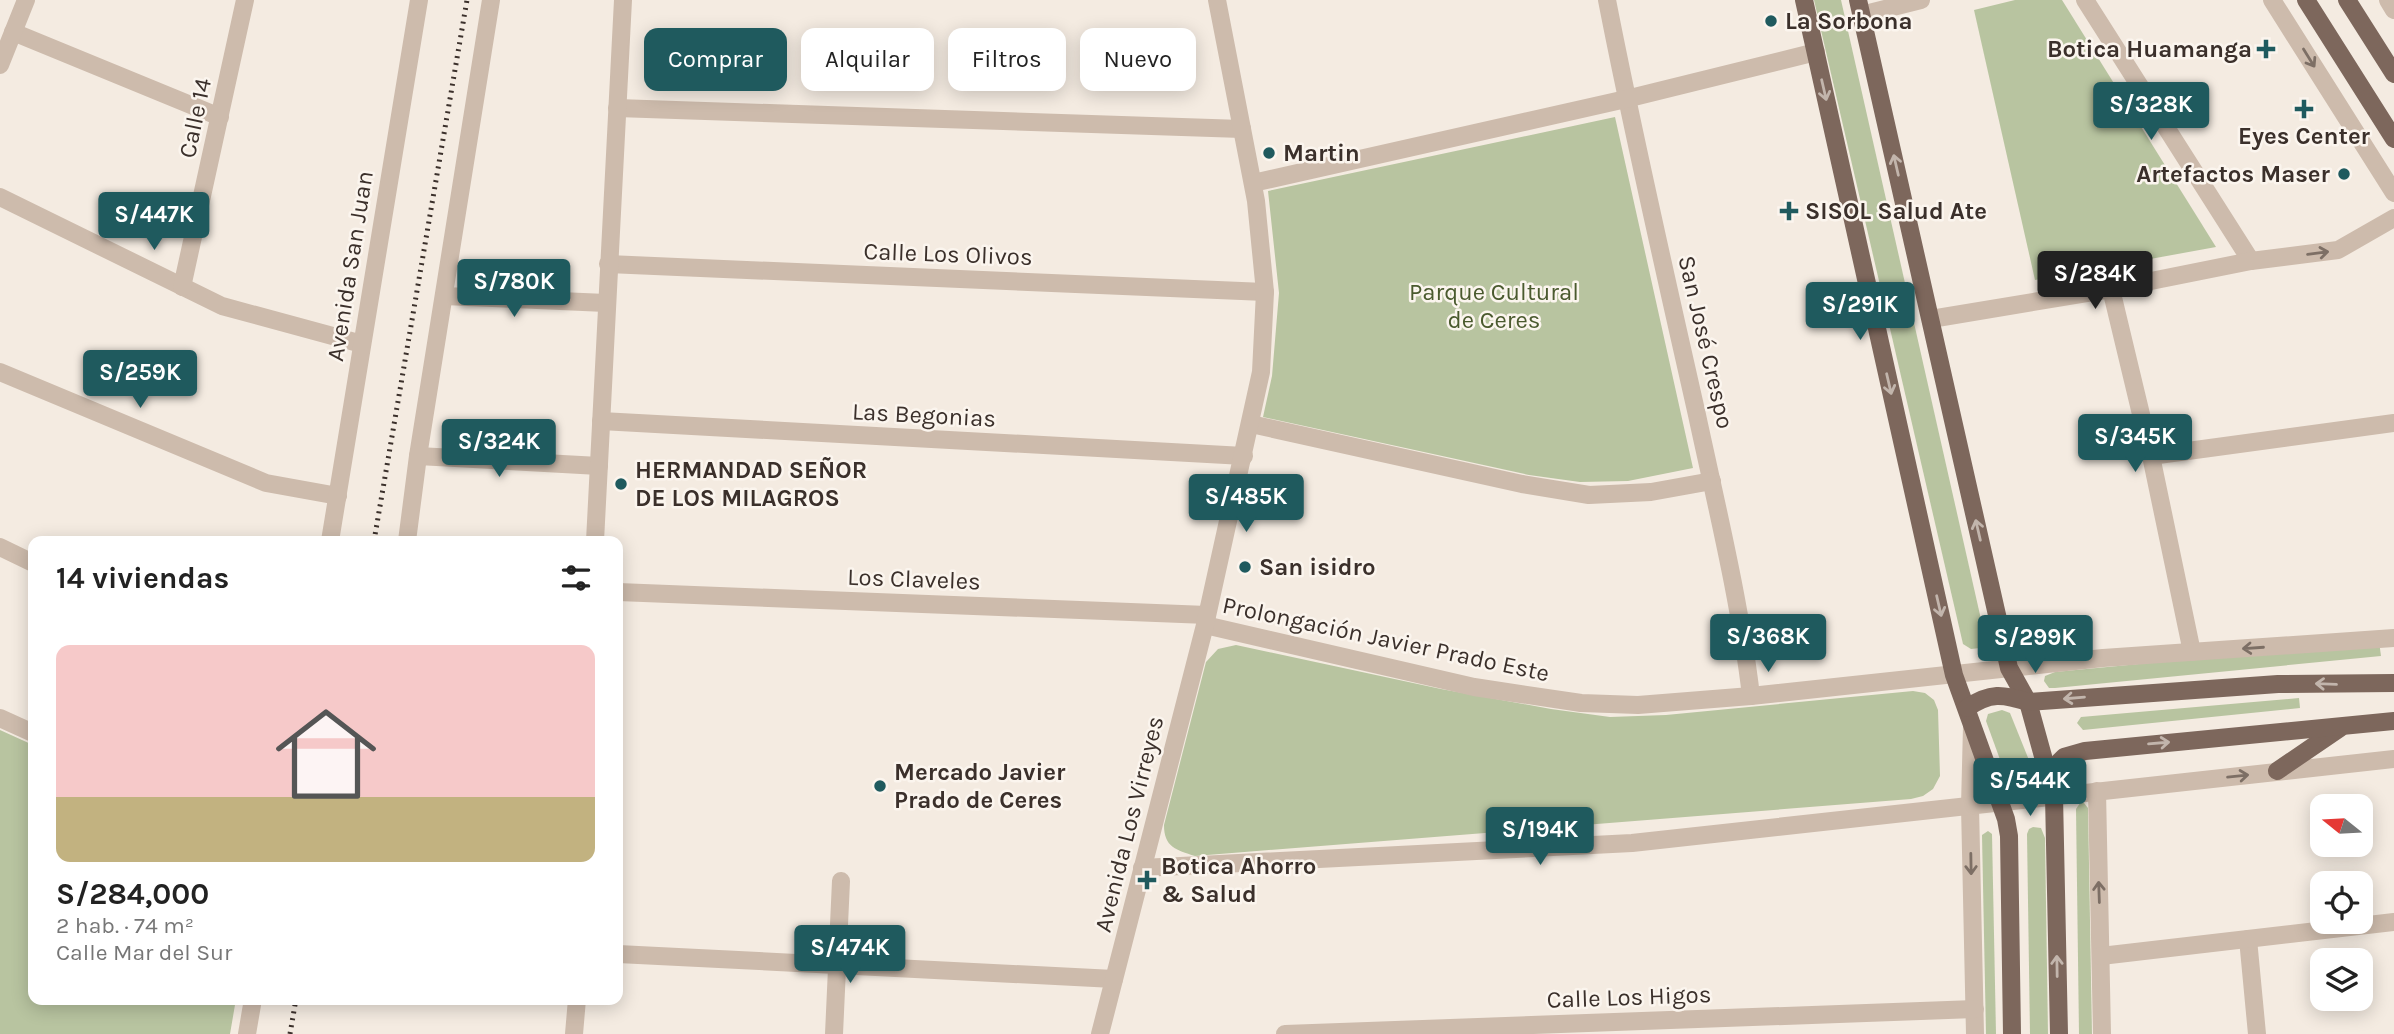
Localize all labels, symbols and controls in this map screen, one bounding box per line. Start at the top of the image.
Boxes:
place label: La Sorbona [1785,7,1913,35]
marker: La Sorbona [1763,13,1779,29]
chip: Comprar [644,28,787,91]
chip: Alquilar [801,28,934,91]
chip: Filtros [948,28,1066,91]
chip: Nuevo [1080,28,1196,91]
place label: Botica Huamanga [2047,35,2252,63]
marker: Botica Huamanga [2258,41,2274,57]
one-way arrow [2302,47,2316,67]
street label: Calle 14 [173,76,217,160]
one-way arrow [1819,79,1832,101]
pin: S/328K [2094,82,2208,142]
text: S/328K [2109,91,2193,118]
marker: Eyes Center [2294,99,2314,119]
place label: Eyes Center [2238,122,2371,150]
place label: Martin [1283,139,1360,167]
marker: Martin [1261,145,1277,161]
one-way arrow [1888,154,1902,177]
place label: Artefactos Maser [2136,160,2331,188]
marker: Artefactos Maser [2336,166,2352,182]
street label: Avenida San Juan [321,169,379,363]
pin: S/447K [97,192,211,252]
place label: SISOL Salud Ate [1805,197,1987,225]
text: S/447K [114,201,194,228]
marker: SISOL Salud Ate [1779,201,1799,221]
street label: Calle Los Olivos [863,237,1033,271]
one-way arrow [2307,246,2329,259]
pin: S/284K [2038,252,2152,311]
street label: San José Crespo [1672,253,1740,431]
pin: S/780K [457,260,571,319]
text: S/284K [2053,260,2137,287]
text: S/780K [473,268,555,295]
park label: Parque Cultural de Ceres [1409,278,1579,334]
pin: S/291K [1803,282,1917,342]
text: S/291K [1822,291,1898,318]
pin: S/259K [83,350,197,410]
text: S/259K [99,359,181,386]
one-way arrow [1883,372,1897,395]
street label: Las Begonias [851,397,997,433]
pin: S/345K [2078,414,2192,474]
pin: S/324K [442,420,556,479]
text: S/345K [2094,423,2176,450]
text: S/324K [458,428,540,455]
place label: HERMANDAD SEÑOR DE LOS MILAGROS [635,456,867,512]
pin: S/485K [1189,475,1303,534]
marker: HERMANDAD SEÑOR DE LOS MILAGROS [613,476,629,492]
text: S/485K [1205,483,1287,510]
one-way arrow [1971,519,1984,542]
place label: San isidro [1259,553,1376,581]
icon: filters [557,559,595,597]
marker: San isidro [1237,559,1253,575]
text: 14 viviendas [56,560,229,596]
street label: Los Claveles [847,563,981,595]
street label: Prolongación Javier Prado Este [1220,591,1552,687]
one-way arrow [1933,594,1946,617]
pin: S/368K [1711,614,1825,674]
pin: S/299K [1978,616,2092,675]
text: S/368K [1726,623,1810,650]
text: S/299K [1994,624,2076,651]
one-way arrow [2242,642,2264,655]
one-way arrow [2315,677,2338,691]
icon: home [263,691,389,817]
one-way arrow [2064,692,2086,705]
street label: Avenida Los Virreyes [1089,713,1169,935]
one-way arrow [2147,737,2170,750]
place label: Mercado Javier Prado de Ceres [894,758,1066,814]
pin: S/544K [1973,758,2087,818]
text: S/544K [1989,767,2071,794]
one-way arrow [2226,769,2248,782]
marker: Mercado Javier Prado de Ceres [872,778,888,794]
north arrow [2310,794,2373,858]
map controls [2310,794,2373,1011]
pin: S/194K [1483,808,1597,867]
text: S/194K [1502,816,1578,843]
place label: Botica Ahorro & Salud [1161,852,1316,908]
one-way arrow [1965,852,1978,875]
button: locate [2310,871,2373,934]
marker: Botica Ahorro & Salud [1139,872,1155,888]
text: S/284,000 [56,876,209,912]
one-way arrow [2093,881,2106,904]
text: 2 hab. · 74 m² [56,912,194,939]
pin: S/474K [793,926,907,985]
text: S/474K [810,934,890,961]
text: Calle Mar del Sur [56,939,232,966]
button: layers [2310,948,2373,1011]
one-way arrow [2050,955,2064,978]
street label: Calle Los Higos [1546,980,1712,1014]

